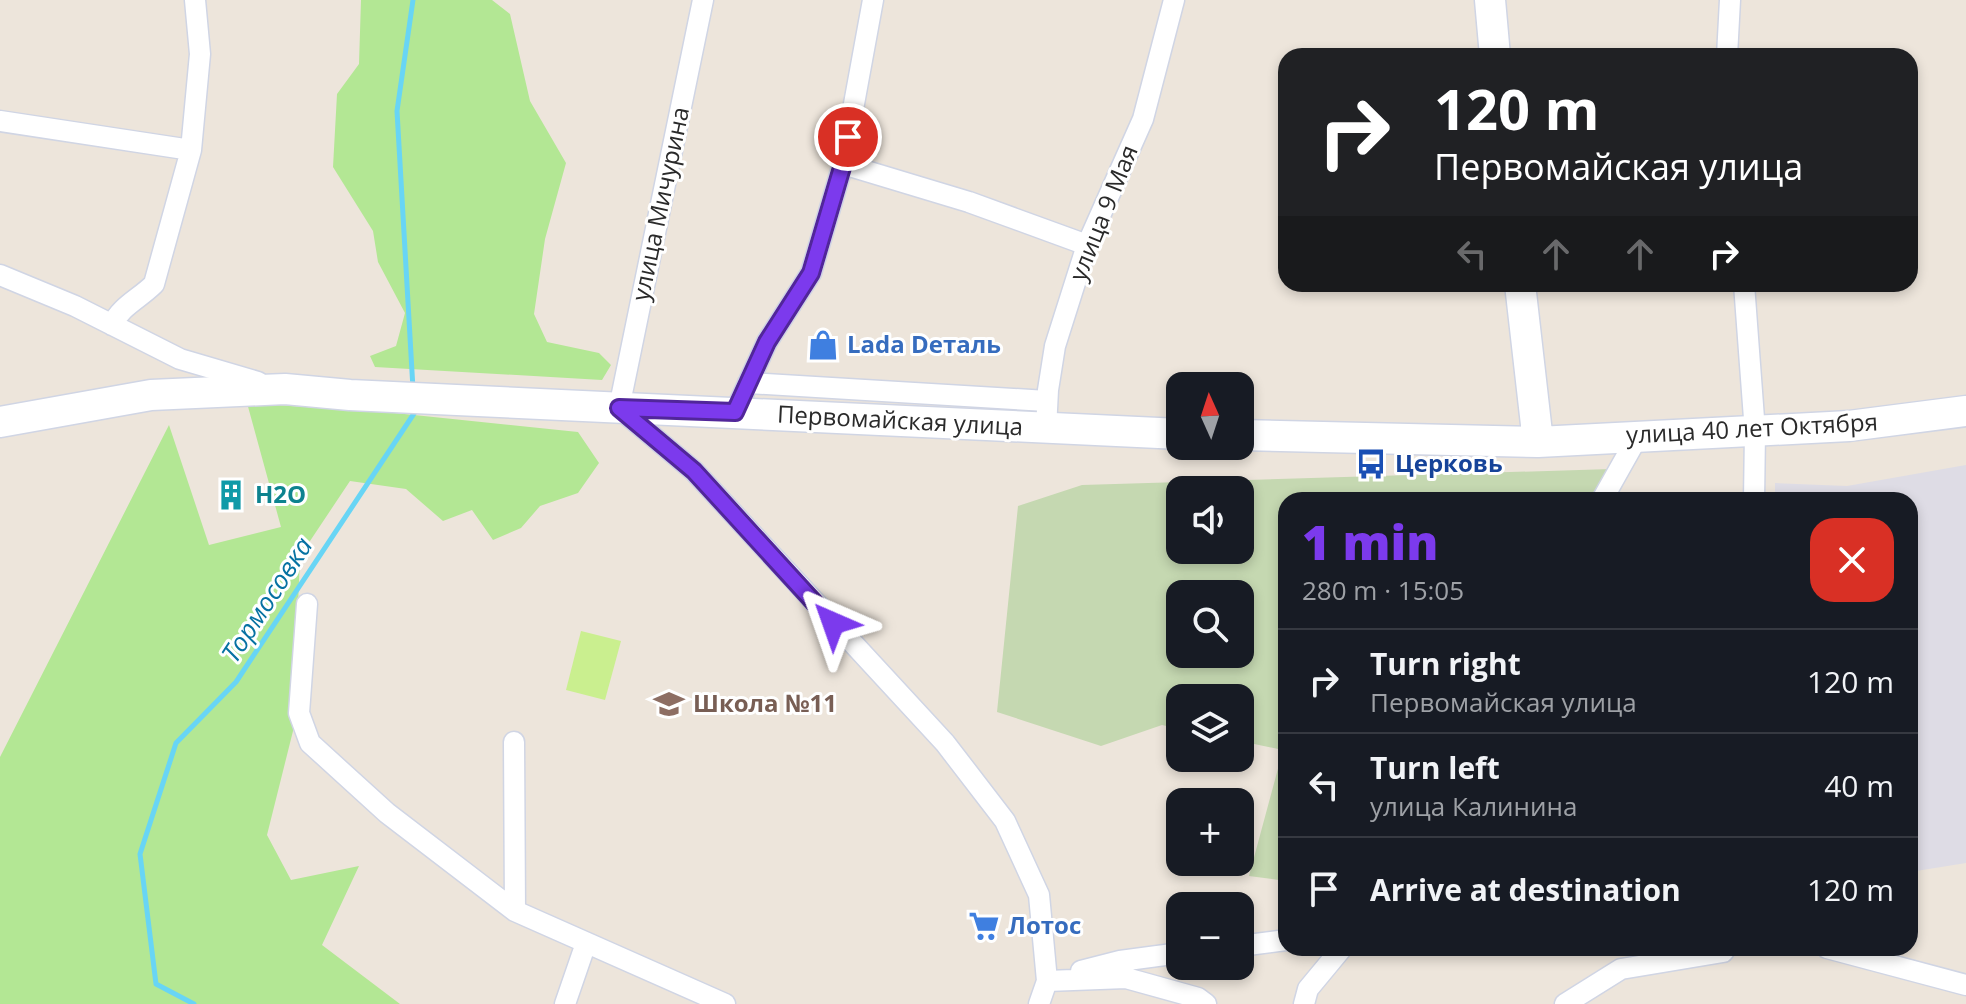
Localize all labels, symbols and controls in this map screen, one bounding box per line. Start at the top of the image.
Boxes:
text: 120 m [1434,70,1600,146]
icon: right [1302,80,1406,184]
pin [814,103,882,171]
street label: улица Мичурина [623,104,696,304]
icon: arrive [826,115,870,159]
street label: улица 9 Мая [1060,140,1145,285]
text: Первомайская улица [1434,142,1803,191]
icon: left [1450,232,1494,276]
icon: ahead [1534,232,1578,276]
icon: ahead [1618,232,1662,276]
icon: right [1702,232,1746,276]
place label: Lada Dеталь [847,327,1001,360]
shop icon: Lada Dеталь [806,328,840,362]
north arrow [1166,372,1254,460]
map controls [1166,372,1254,980]
street label: Первомайская улица [776,397,1024,442]
street label: улица 40 лет Октября [1625,404,1879,451]
place label: Церковь [1395,446,1503,479]
bus stop icon: Церковь [1354,447,1388,481]
button: sound [1166,476,1254,564]
place label: H2O [255,477,306,510]
building icon: H2O [214,478,248,512]
text: 1 min [1302,509,1438,574]
button: close [1810,518,1894,602]
water label: Тормосовка [212,530,320,669]
text: 280 m · 15:05 [1302,572,1464,608]
button: search [1166,580,1254,668]
position arrow [791,581,875,665]
text: Turn right [1370,643,1521,684]
icon: right [1302,659,1346,703]
text: 120 m [1807,661,1894,702]
button: layers [1166,684,1254,772]
text: Первомайская улица [1370,684,1637,720]
place label: Школа №11 [693,686,837,719]
school or university icon: Школа №11 [652,687,686,721]
text: Turn left [1370,747,1500,788]
icon: left [1302,763,1346,807]
text: 40 m [1824,765,1894,806]
button: + [1166,788,1254,876]
text: улица Калинина [1370,788,1578,824]
icon: arrive [1302,867,1346,911]
text: Arrive at destination [1370,869,1681,910]
text: 120 m [1807,869,1894,910]
button: − [1166,892,1254,980]
place label: Лотос [1008,908,1081,941]
supermarket icon: Лотос [967,909,1001,943]

